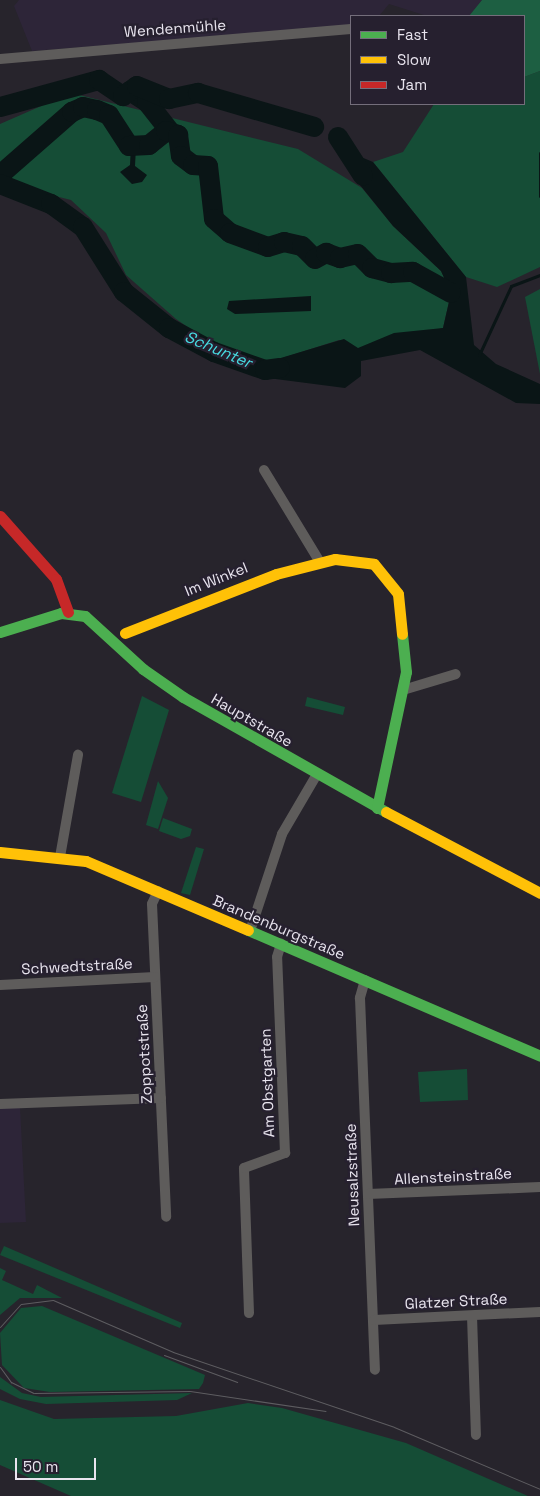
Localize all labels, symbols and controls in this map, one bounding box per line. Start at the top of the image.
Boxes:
street label: Wendenmühle [123,15,227,41]
legend [350,15,525,105]
text: Fast [397,25,428,44]
text: Slow [397,50,431,69]
text: Jam [397,75,427,94]
water label: Schunter [182,327,254,373]
street label: Im Winkel [182,558,250,600]
street label: Hauptstraße [208,690,296,750]
street label: Brandenburgstraße [210,891,348,963]
street label: Schwedtstraße [21,954,133,978]
street label: Zoppotstraße [132,1004,156,1104]
street label: Am Obstgarten [256,1028,278,1138]
street label: Neusalzstraße [341,1123,363,1227]
street label: Allensteinstraße [394,1164,512,1188]
street label: Glatzer Straße [404,1289,508,1313]
scale bar [18,1448,99,1480]
text: 50 m [23,1457,58,1476]

